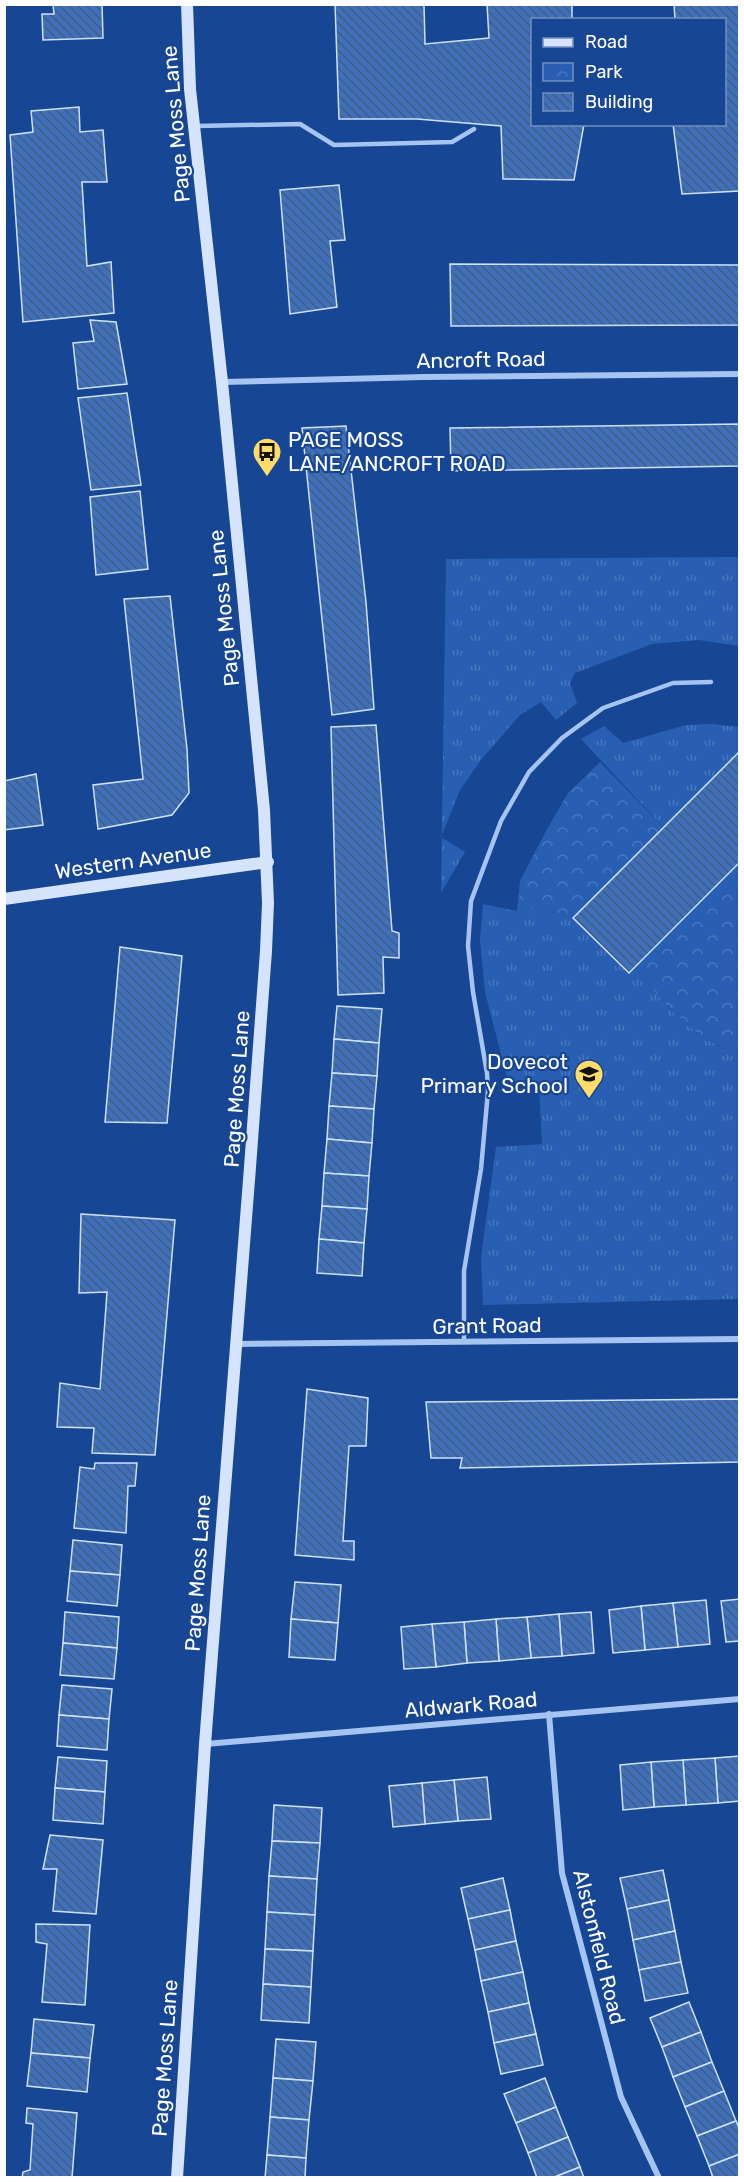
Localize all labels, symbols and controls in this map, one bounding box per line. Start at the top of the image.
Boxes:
legend [531,18,726,126]
text: Road [585,31,628,53]
street label: Page Moss Lane [156,44,195,204]
text: Park [585,61,623,83]
text: Building [585,91,653,113]
street label: Ancroft Road [416,346,546,373]
place label: PAGE MOSS LANE/ANCROFT ROAD [288,427,506,476]
bus stop icon: PAGE MOSS LANE/ANCROFT ROAD [251,436,283,478]
street label: Page Moss Lane [203,528,244,688]
street label: Western Avenue [53,837,213,884]
street label: Page Moss Lane [219,1010,254,1168]
place label: Dovecot Primary School [420,1049,568,1098]
school or university icon: Dovecot Primary School [573,1058,605,1100]
street label: Grant Road [432,1312,542,1339]
street label: Page Moss Lane [180,1494,215,1652]
street label: Aldwark Road [403,1686,538,1723]
street label: Alstonfield Road [568,1867,631,2027]
street label: Page Moss Lane [147,1979,182,2137]

